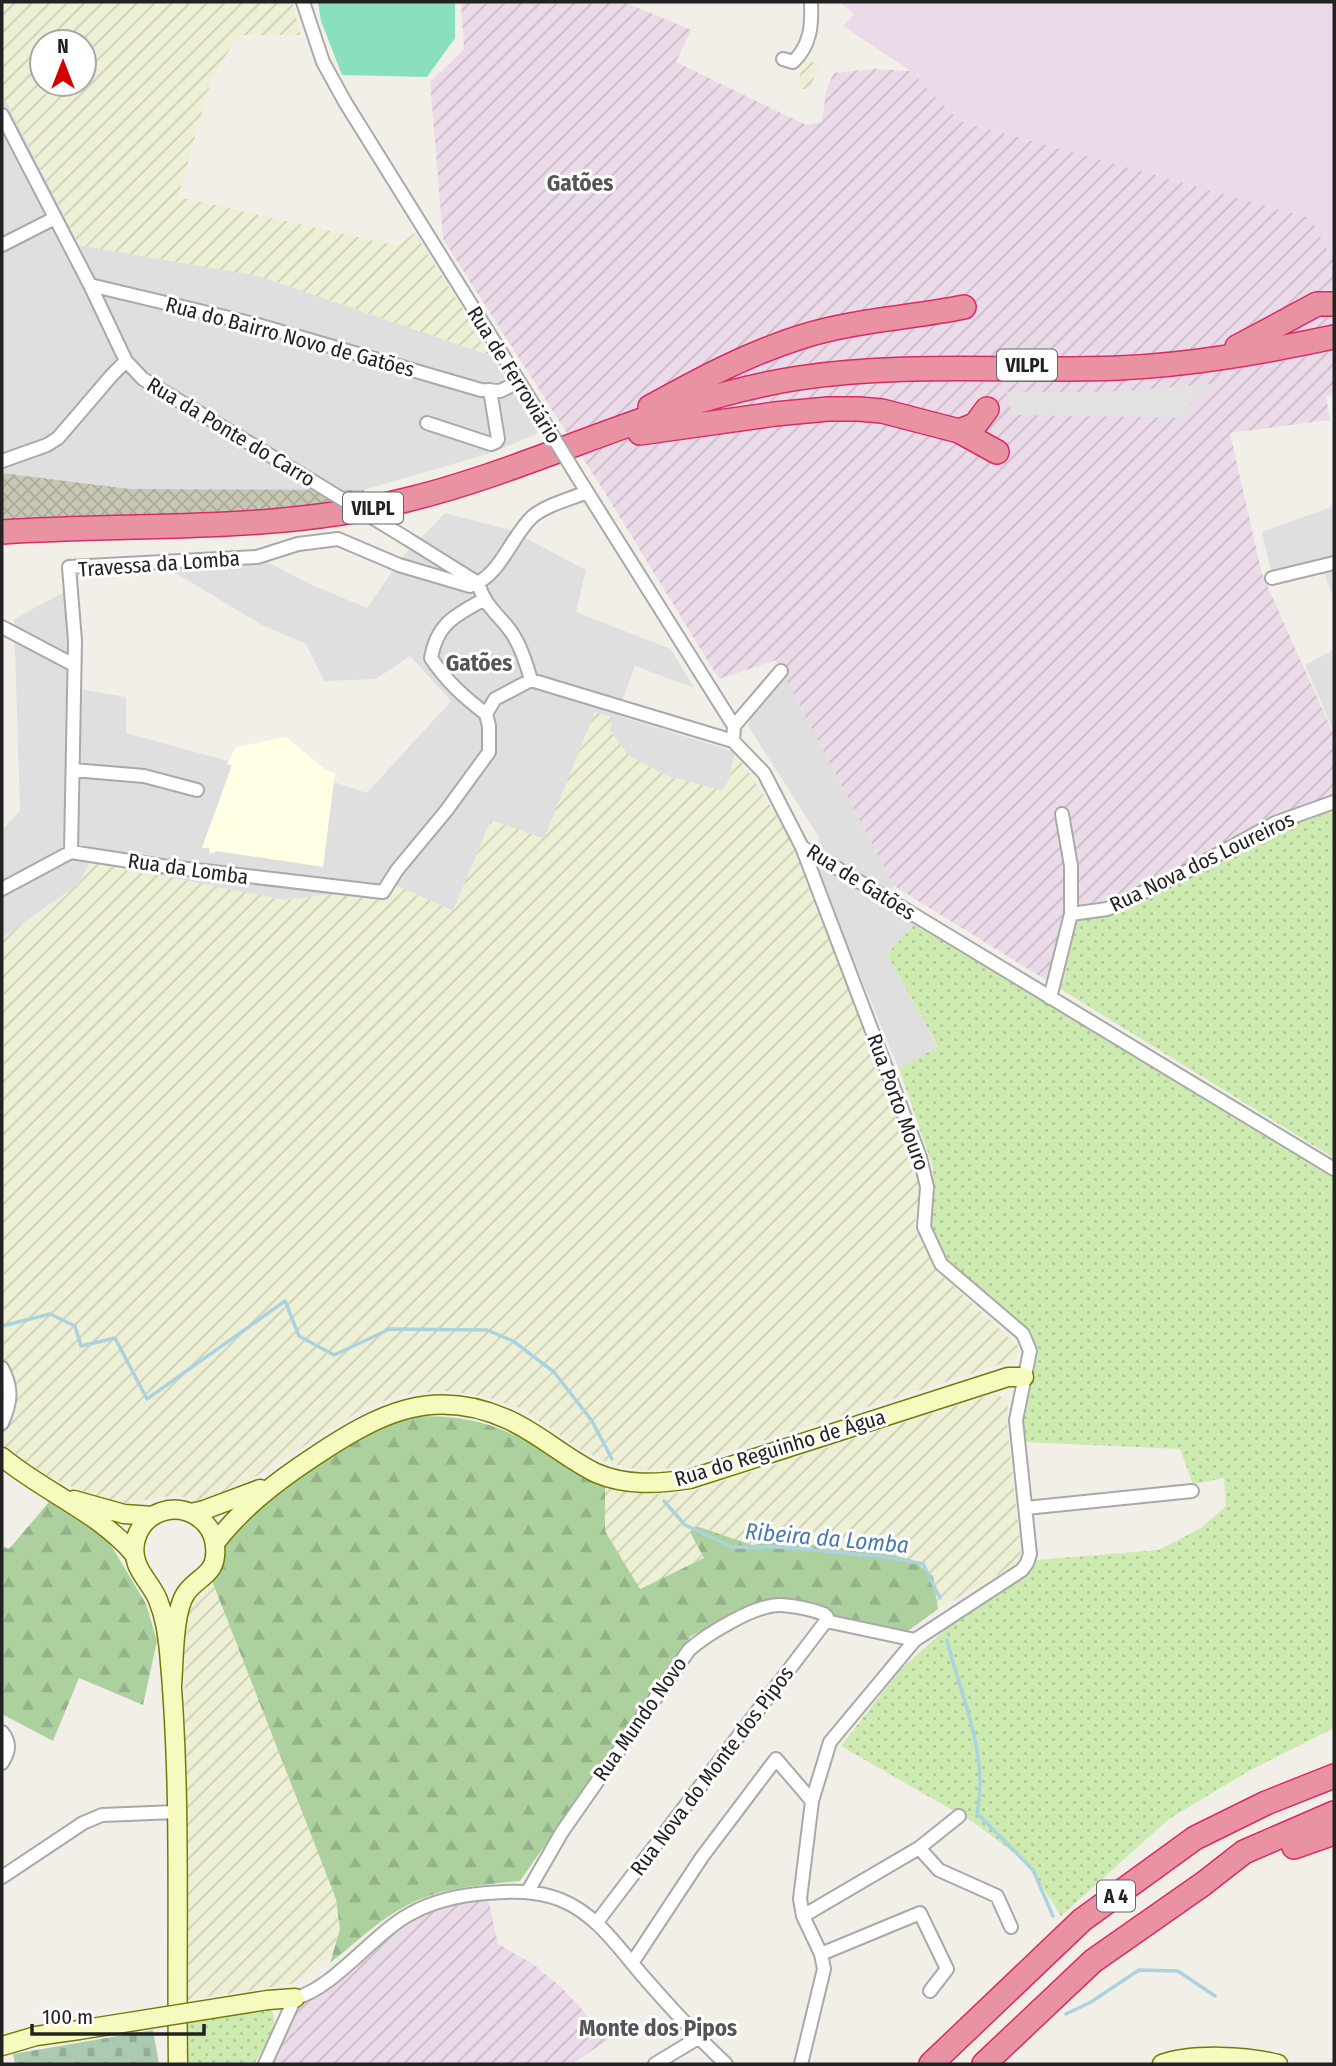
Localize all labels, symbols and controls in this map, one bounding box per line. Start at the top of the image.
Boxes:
north arrow [28,28,98,98]
text: N [57,35,69,58]
district label: Gatões [547,169,613,197]
street label: Rua do Bairro Novo de Gatões [163,291,417,383]
street label: Rua de Ferroviário [461,302,567,448]
road number: VILPL [997,350,1057,380]
street label: Rua da Ponte do Carro [142,372,320,492]
road number: VILPL [343,492,403,524]
street label: Travessa da Lomba [77,545,241,583]
district label: Gatões [446,649,512,677]
street label: Rua Nova dos Loureiros [1106,806,1298,918]
street label: Rua de Gatões [802,838,920,926]
street label: Rua da Lomba [126,848,250,890]
street label: Rua Porto Mouro [861,1030,935,1174]
street label: Rua do Reguinho de Água [671,1404,889,1492]
water label: Ribeira da Lomba [744,1517,910,1559]
street label: Rua Mundo Novo [588,1652,692,1786]
street label: Rua Nova do Monte dos Pipos [625,1661,799,1881]
road number: A 4 [1097,1880,1135,1912]
scale bar [32,1993,203,2037]
text: 100 m [42,2004,93,2030]
district label: Monte dos Pipos [579,2014,737,2042]

